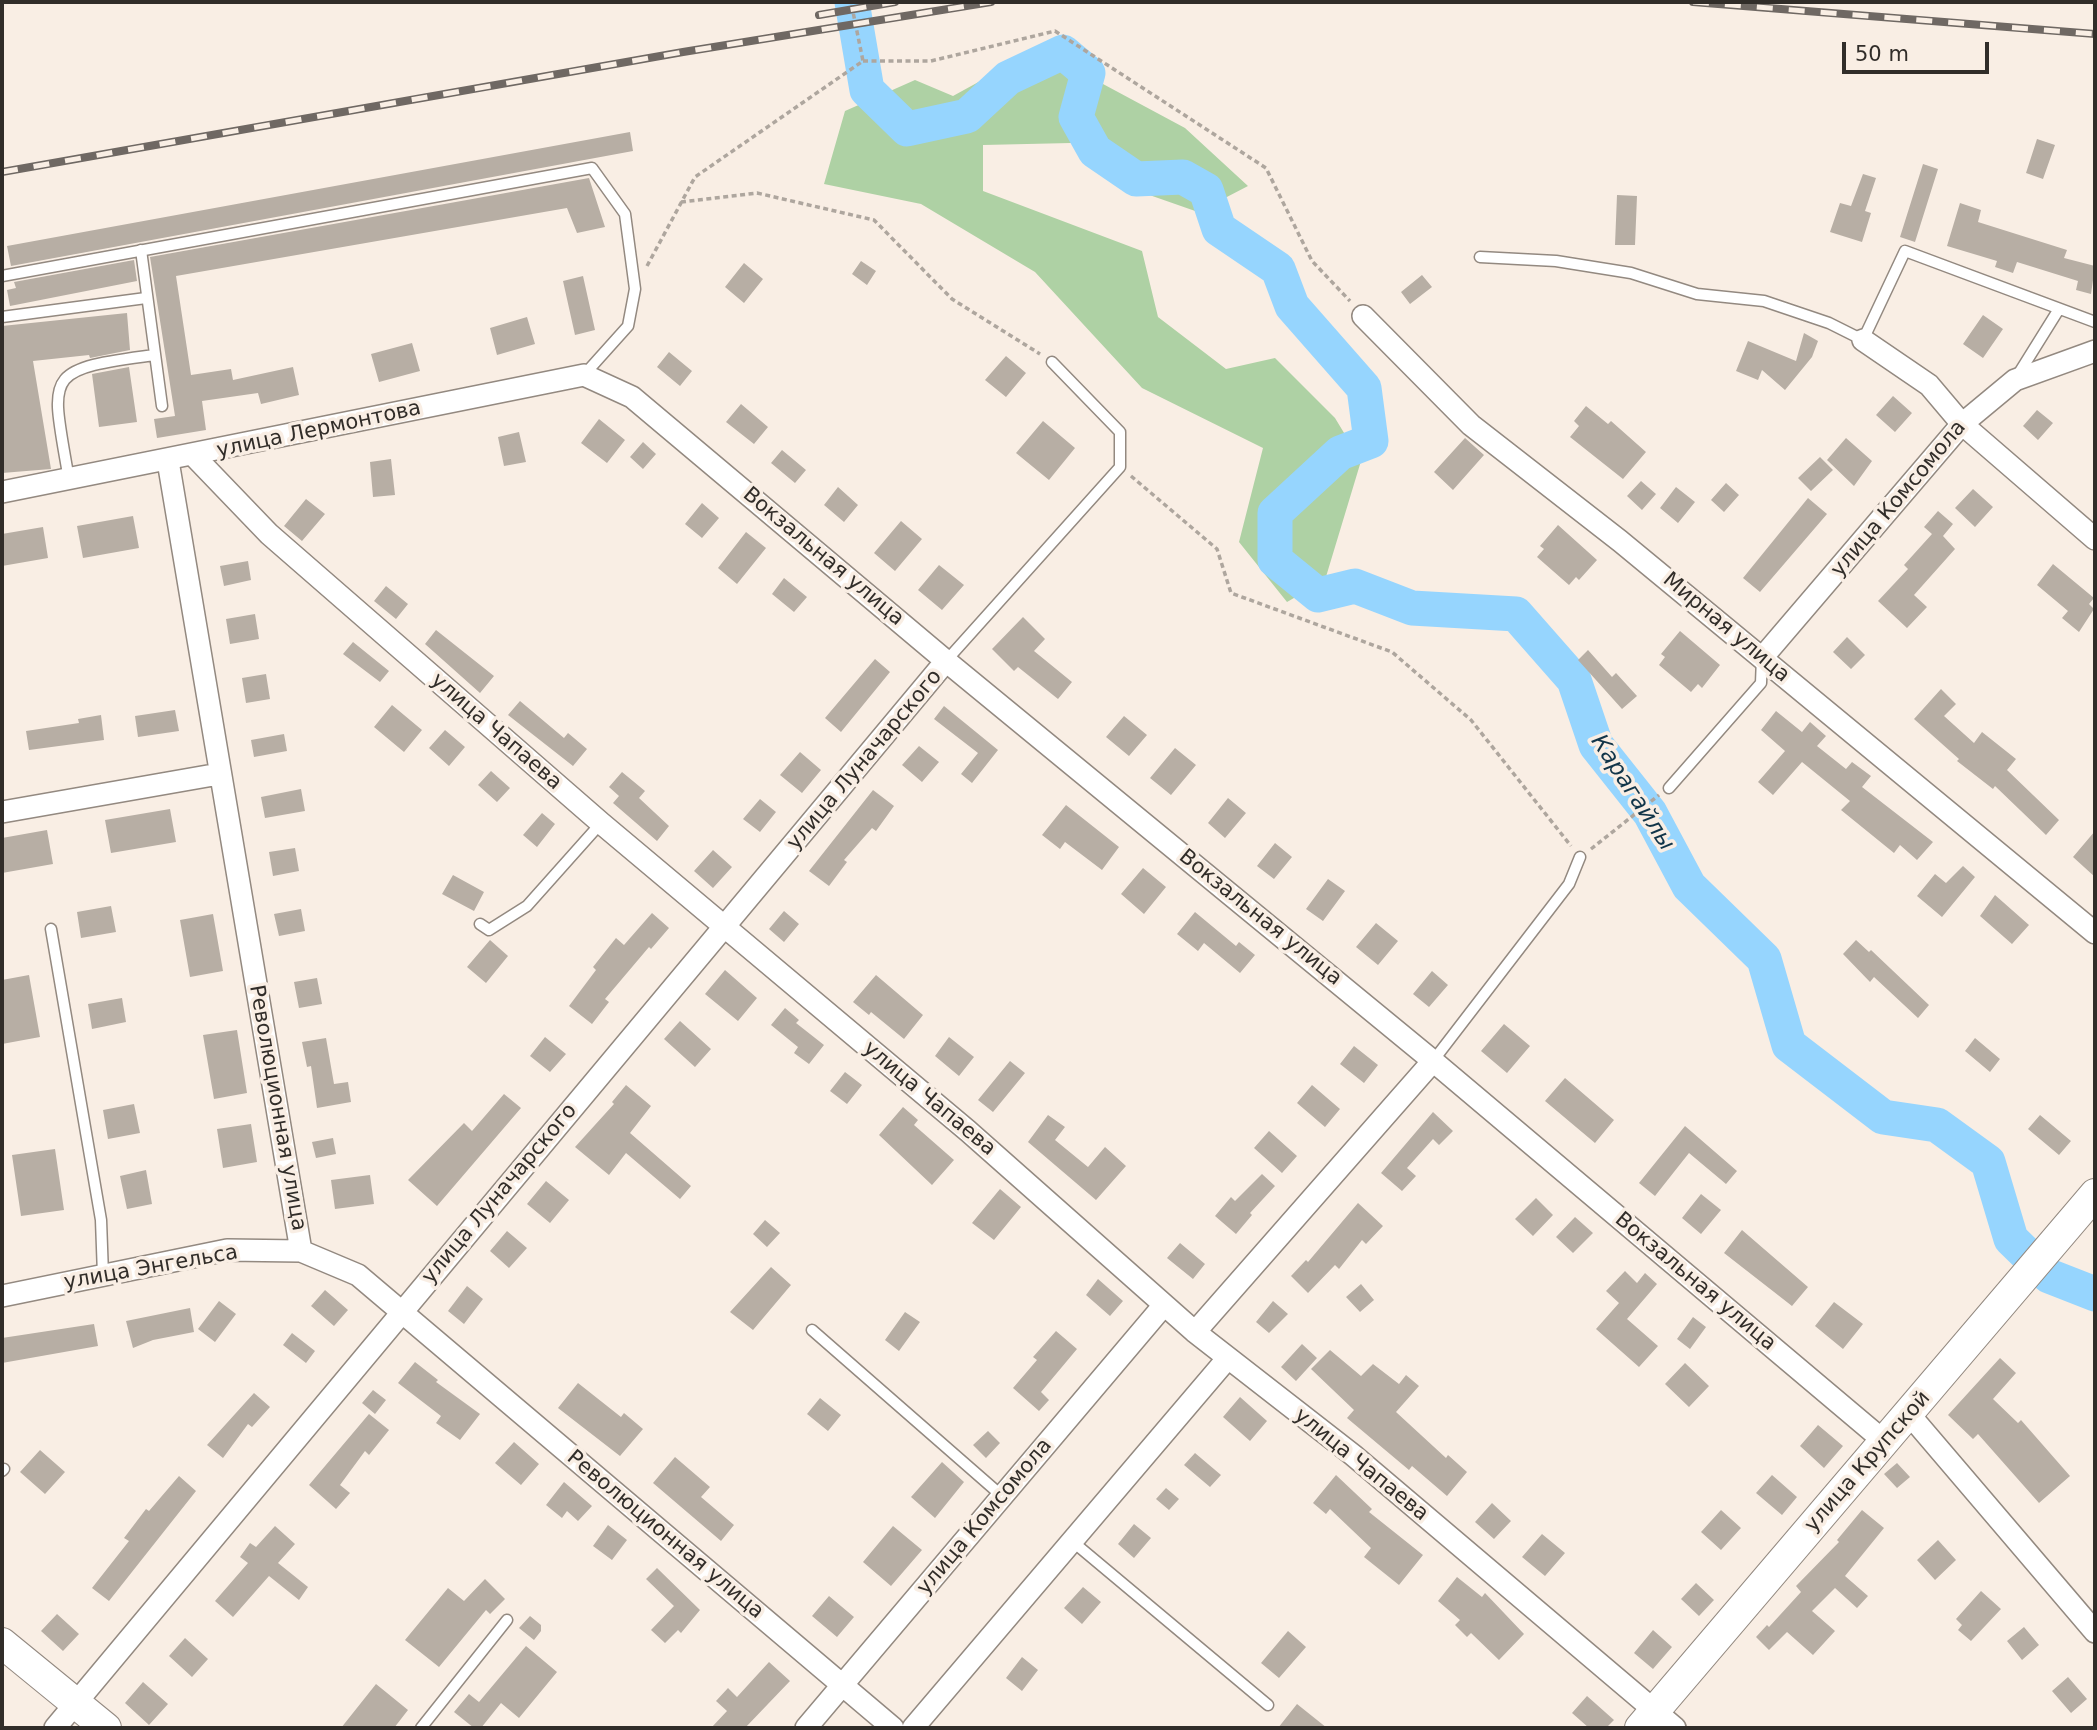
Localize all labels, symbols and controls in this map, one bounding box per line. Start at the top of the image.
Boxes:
scale bar [1845,28,1992,72]
text: 50 m [1855,42,1909,66]
street label: улица Лермонтова [215,396,423,464]
street label: улица Комсомола [1826,416,1972,582]
street label: Вокзальная улица [737,482,909,632]
street label: Мирная улица [1658,568,1794,688]
street label: улица Луначарского [782,665,948,855]
street label: улица Чапаева [425,668,567,796]
water label: Карагайлы [1584,730,1680,856]
street label: Вокзальная улица [1173,845,1347,991]
street label: Революционная улица [243,983,311,1233]
street label: улица Чапаева [858,1036,1000,1162]
street label: улица Луначарского [417,1099,583,1289]
street label: Вокзальная улица [1609,1207,1781,1357]
street label: улица Энгельса [62,1240,240,1296]
street label: улица Крупской [1800,1386,1936,1538]
street label: улица Чапаева [1289,1403,1433,1527]
street label: улица Комсомола [912,1434,1058,1600]
street label: Революционная улица [562,1445,768,1625]

